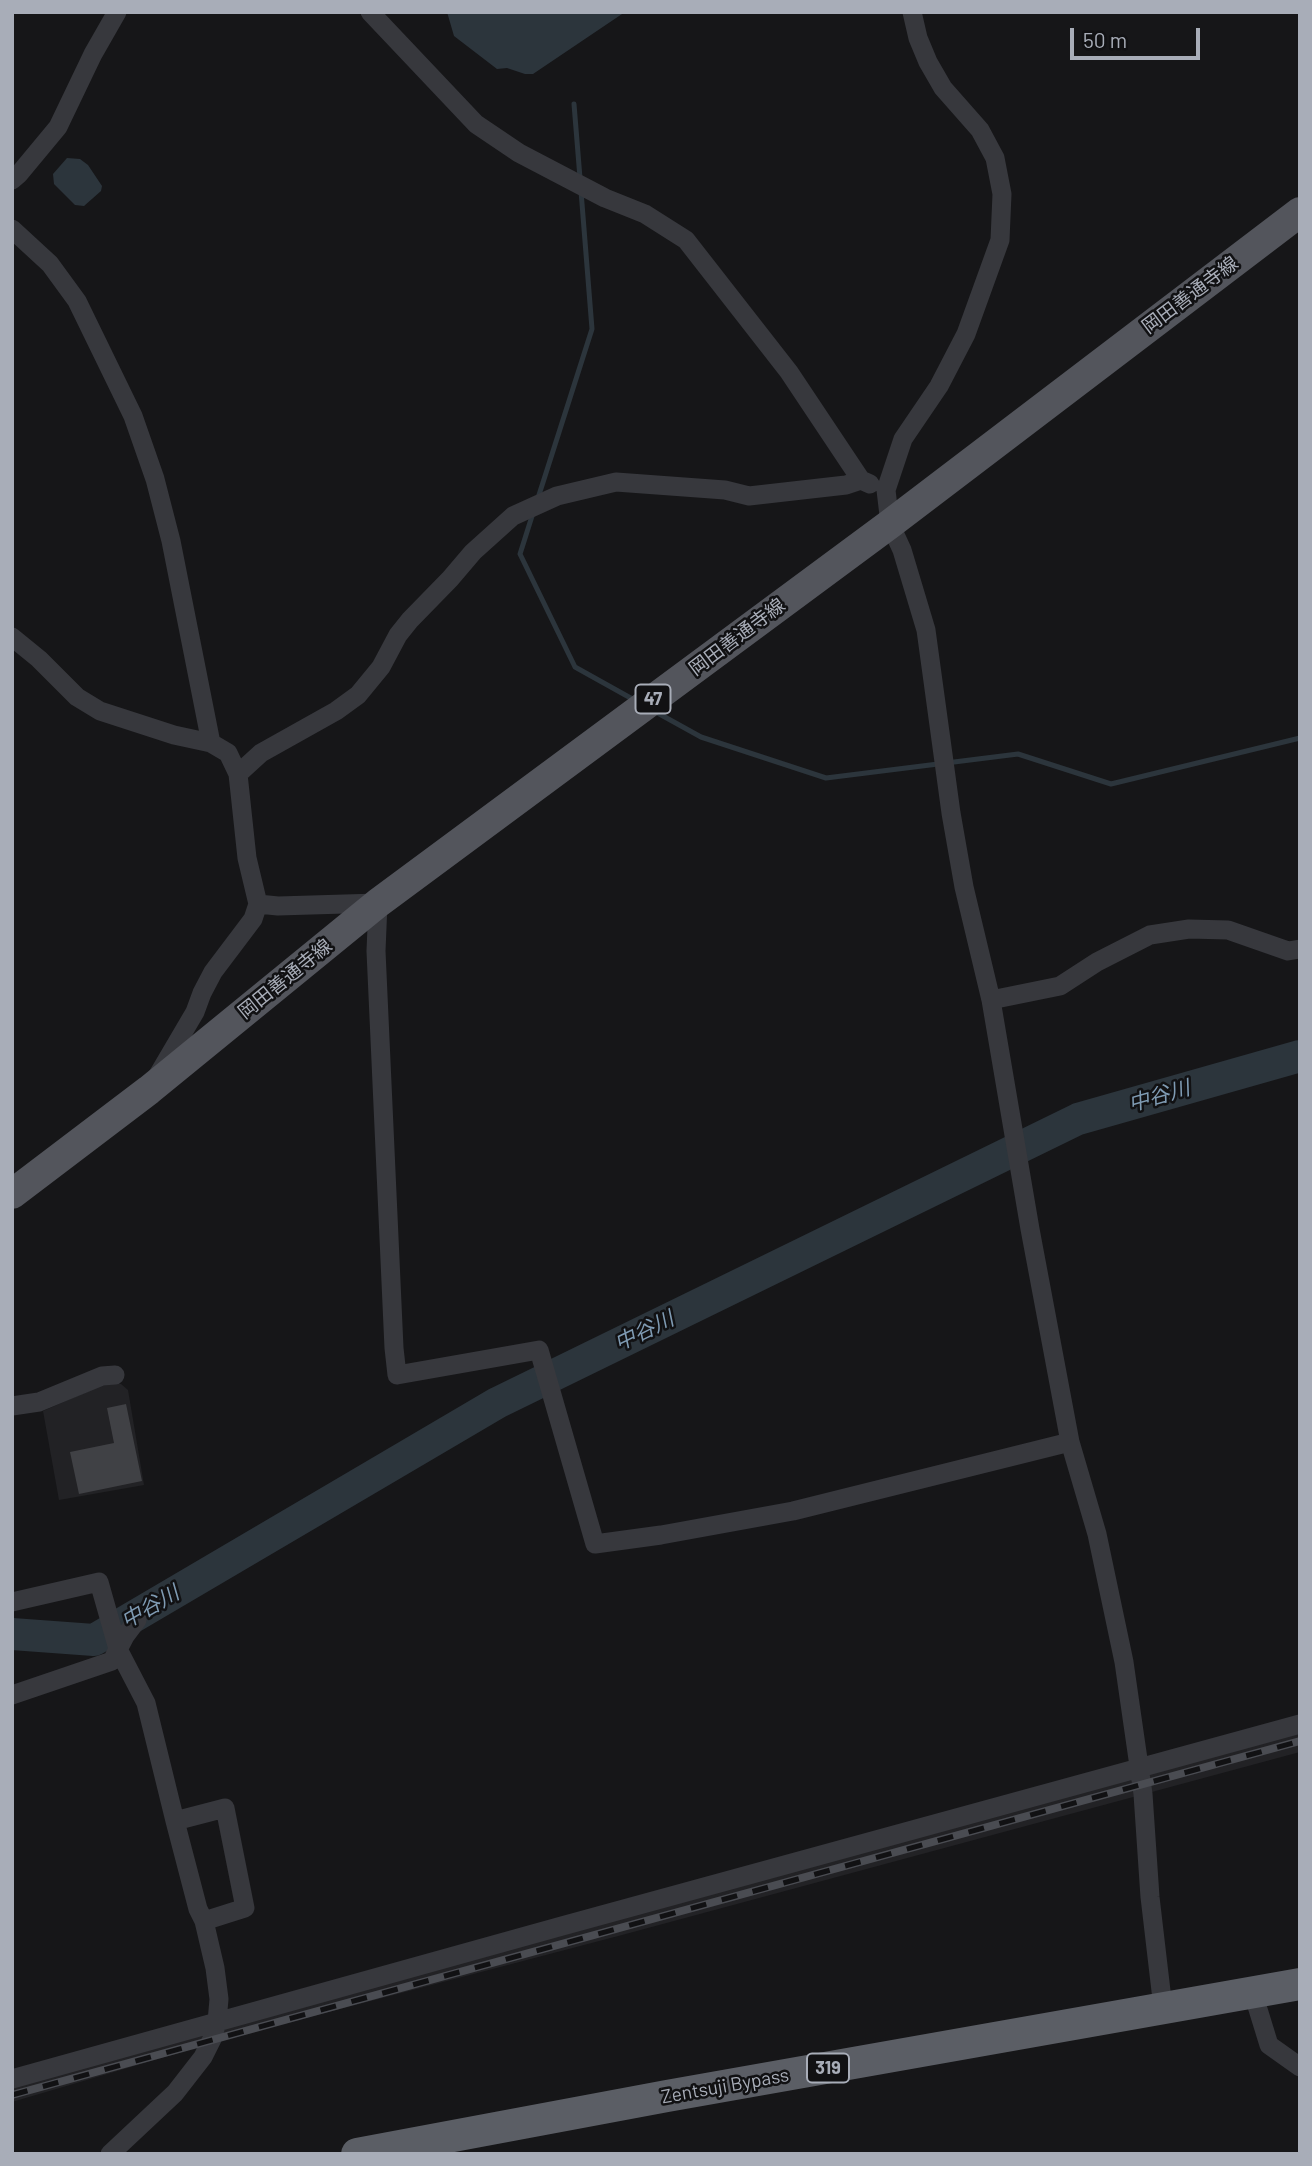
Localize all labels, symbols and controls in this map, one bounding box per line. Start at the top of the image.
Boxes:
scale bar [1074,14,1204,58]
text: 50 m [1083,27,1127,52]
street label: 岡田善通寺線 [1138,252,1242,338]
street label: 岡田善通寺線 [685,594,789,680]
road number: 47 [636,684,670,714]
street label: 岡田善通寺線 [234,934,336,1024]
water label: 中谷川 [1125,1075,1193,1117]
water label: 中谷川 [610,1306,678,1356]
water label: 中谷川 [116,1580,184,1634]
road number: 319 [807,2054,849,2082]
street label: Zentsuji Bypass [659,2064,791,2108]

